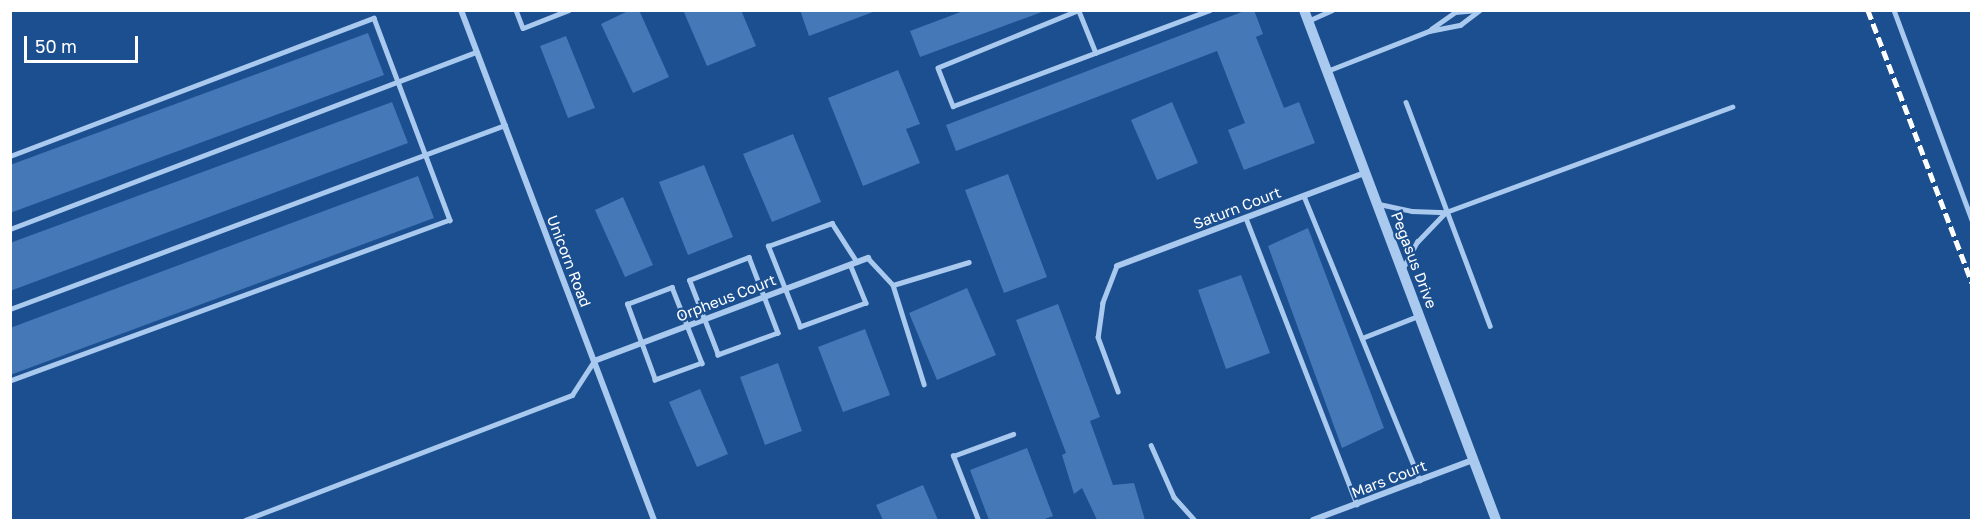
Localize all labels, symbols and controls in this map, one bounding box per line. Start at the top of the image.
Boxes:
scale bar [27,24,141,62]
text: 50 m [35,35,77,57]
street label: Saturn Court [1191,183,1283,233]
street label: Pegasus Drive [1387,209,1441,311]
street label: Unicorn Road [543,213,595,309]
street label: Orpheus Court [674,271,778,325]
street label: Mars Court [1349,456,1429,502]

